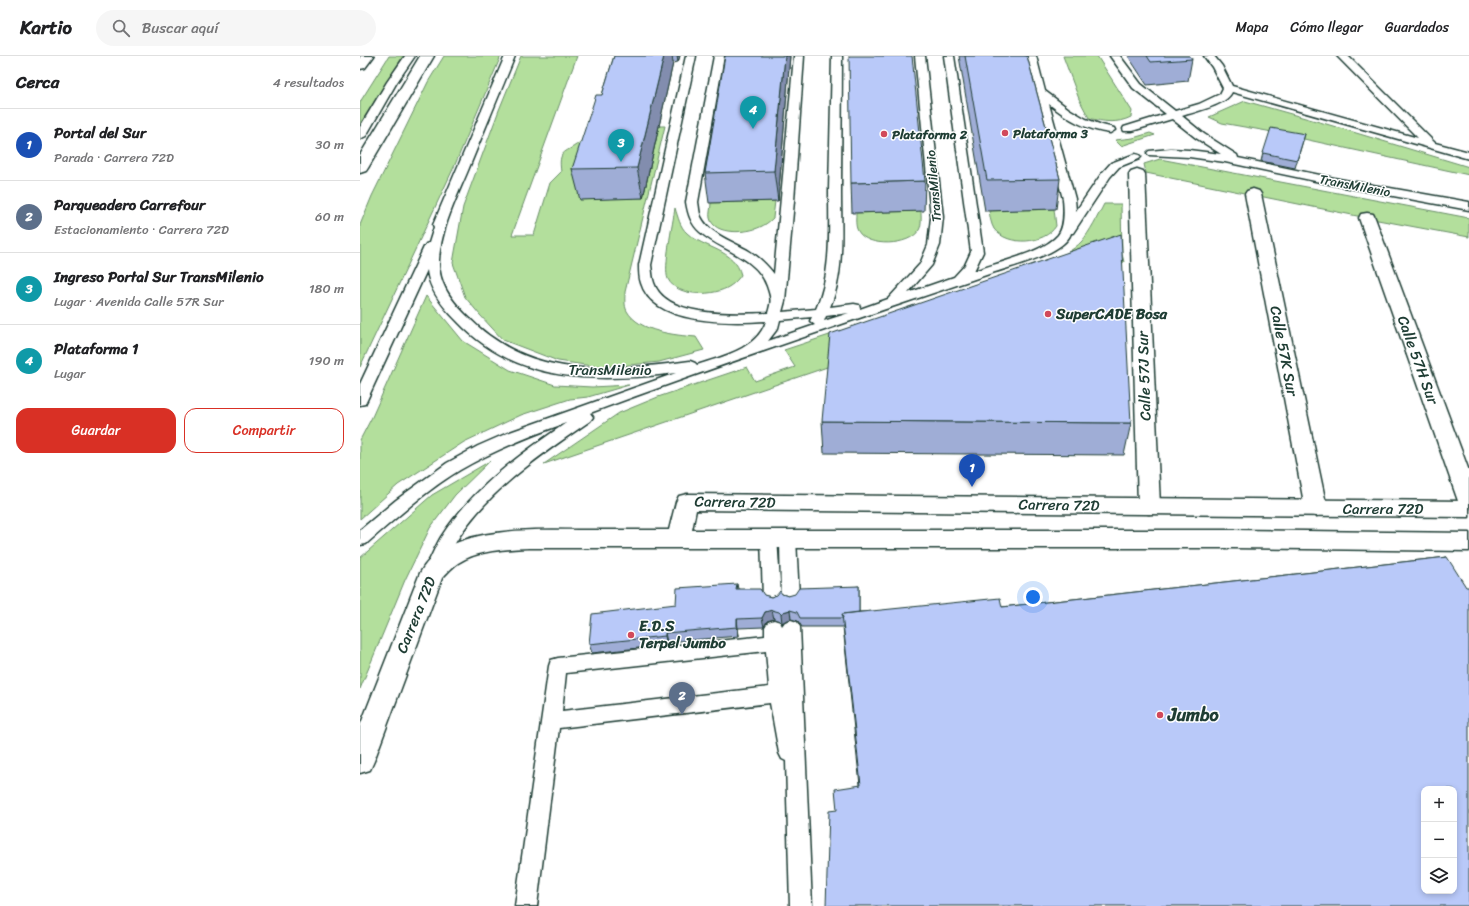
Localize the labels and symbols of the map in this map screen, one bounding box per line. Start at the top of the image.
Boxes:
pin: 4 [740,96,766,129]
place label: Plataforma 3 [1013,122,1089,145]
place label: Plataforma 2 [892,123,968,146]
marker: Plataforma 3 [1000,128,1010,138]
pin: 3 [608,129,634,162]
marker: Plataforma 2 [879,129,889,139]
street label: TransMilenio [919,149,948,223]
street label: TransMilenio [1317,167,1393,204]
place label: SuperCADE Bosa [1055,301,1168,327]
street label: Calle 57K Sur [1263,304,1306,399]
marker: SuperCADE Bosa [1043,309,1053,319]
street label: Calle 57H Sur [1390,312,1446,409]
street label: Calle 57J Sur [1129,330,1159,421]
street label: TransMilenio [568,357,652,383]
pin: 1 [959,454,985,487]
street label: Carrera 72D [694,488,776,516]
street label: Carrera 72D [1018,491,1100,519]
street label: Carrera 72D [1343,496,1423,522]
street label: Carrera 72D [389,573,443,657]
your location [1023,587,1043,607]
place label: E.D.S Terpel Jumbo [639,613,726,656]
marker: E.D.S Terpel Jumbo [626,630,636,640]
pin: 2 [669,682,695,715]
place label: Jumbo [1167,699,1220,731]
marker: Jumbo [1155,710,1165,720]

